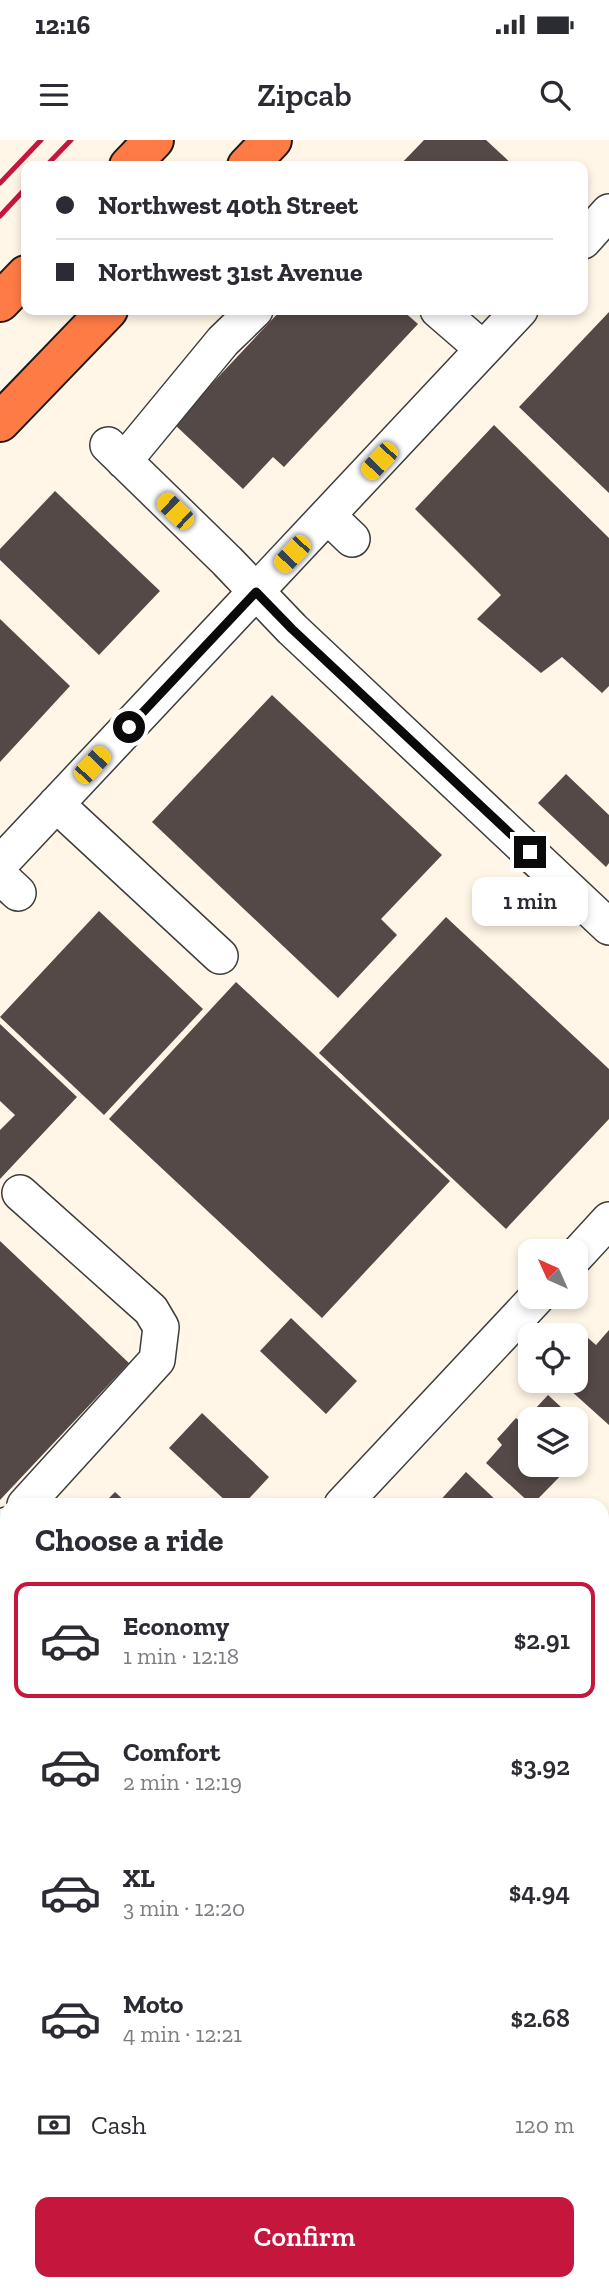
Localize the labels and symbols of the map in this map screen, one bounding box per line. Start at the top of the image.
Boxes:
car [357,438,402,484]
car [153,489,198,533]
car [270,531,315,577]
route start [113,711,145,743]
car [70,742,115,788]
route end [514,836,546,868]
callout: 1 min [472,876,588,926]
north arrow [518,1239,588,1309]

